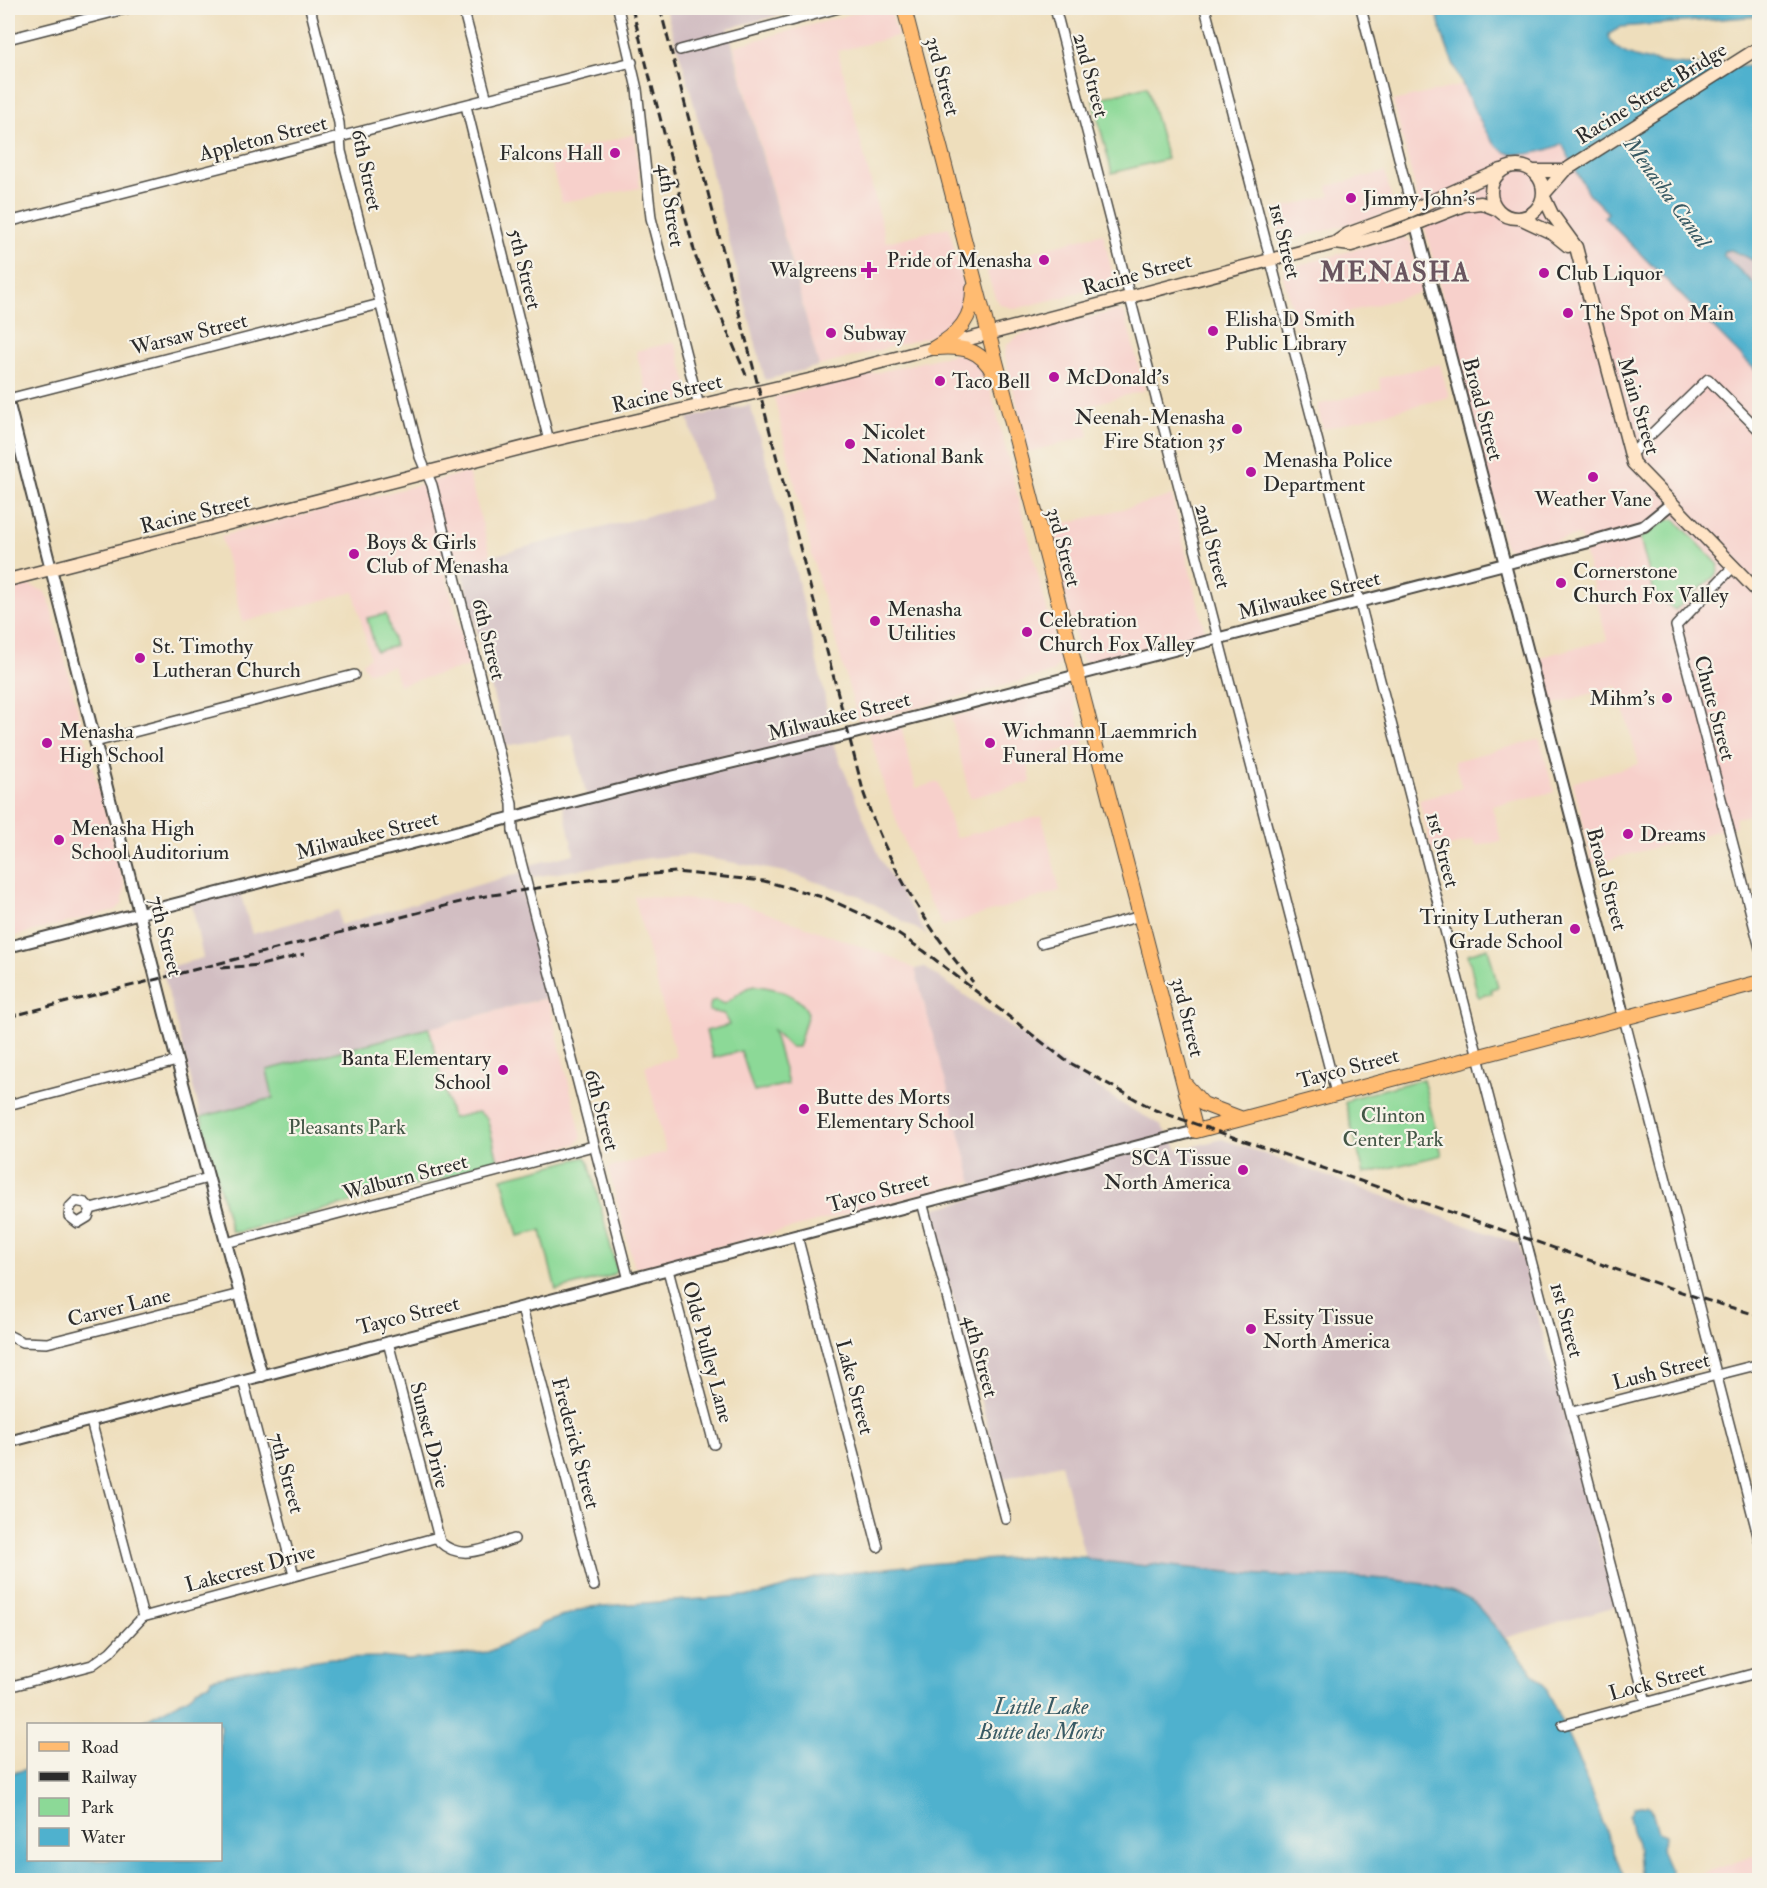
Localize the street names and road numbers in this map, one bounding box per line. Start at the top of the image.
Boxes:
street label: 2nd Street [1066,30,1115,121]
street label: 3rd Street [919,33,966,119]
street label: Racine Street Bridge [1571,36,1732,151]
street label: Appleton Street [195,109,330,168]
street label: 6th Street [345,126,388,214]
street label: 4th Street [651,161,690,249]
street label: 1st Street [1262,201,1307,282]
street label: 5th Street [501,226,548,312]
street label: Racine Street [1079,247,1195,302]
street label: Warsaw Street [127,307,251,362]
street label: Main Street [1611,354,1666,458]
street label: Broad Street [1456,355,1509,464]
street label: Racine Street [609,368,725,419]
street label: Racine Street [137,487,253,540]
street label: 2nd Street [1188,501,1237,592]
street label: 3rd Street [1040,504,1087,590]
street label: Milwaukee Street [1235,565,1383,626]
street label: 6th Street [465,595,512,683]
street label: Chute Street [1688,653,1742,764]
street label: Milwaukee Street [765,686,913,747]
street label: Milwaukee Street [293,805,441,866]
street label: 1st Street [1420,810,1466,891]
street label: Broad Street [1580,825,1633,934]
street label: 7th Street [142,893,189,980]
street label: 3rd Street [1165,974,1210,1060]
street label: Tayco Street [1294,1042,1402,1095]
street label: 6th Street [578,1066,625,1154]
street label: Walburn Street [339,1148,471,1207]
street label: Tayco Street [824,1166,932,1219]
street label: Olde Pulley Lane [676,1278,739,1426]
street label: 1st Street [1544,1280,1590,1361]
street label: Carver Lane [65,1282,174,1333]
street label: Tayco Street [354,1290,462,1341]
street label: 4th Street [957,1312,1004,1400]
street label: Lake Street [829,1337,880,1438]
street label: Lush Street [1610,1346,1713,1397]
street label: Frederick Street [545,1374,606,1512]
street label: Sunset Drive [403,1379,456,1491]
street label: 7th Street [263,1430,310,1517]
street label: Lakecrest Drive [182,1538,318,1599]
street label: Lock Street [1606,1656,1709,1707]

